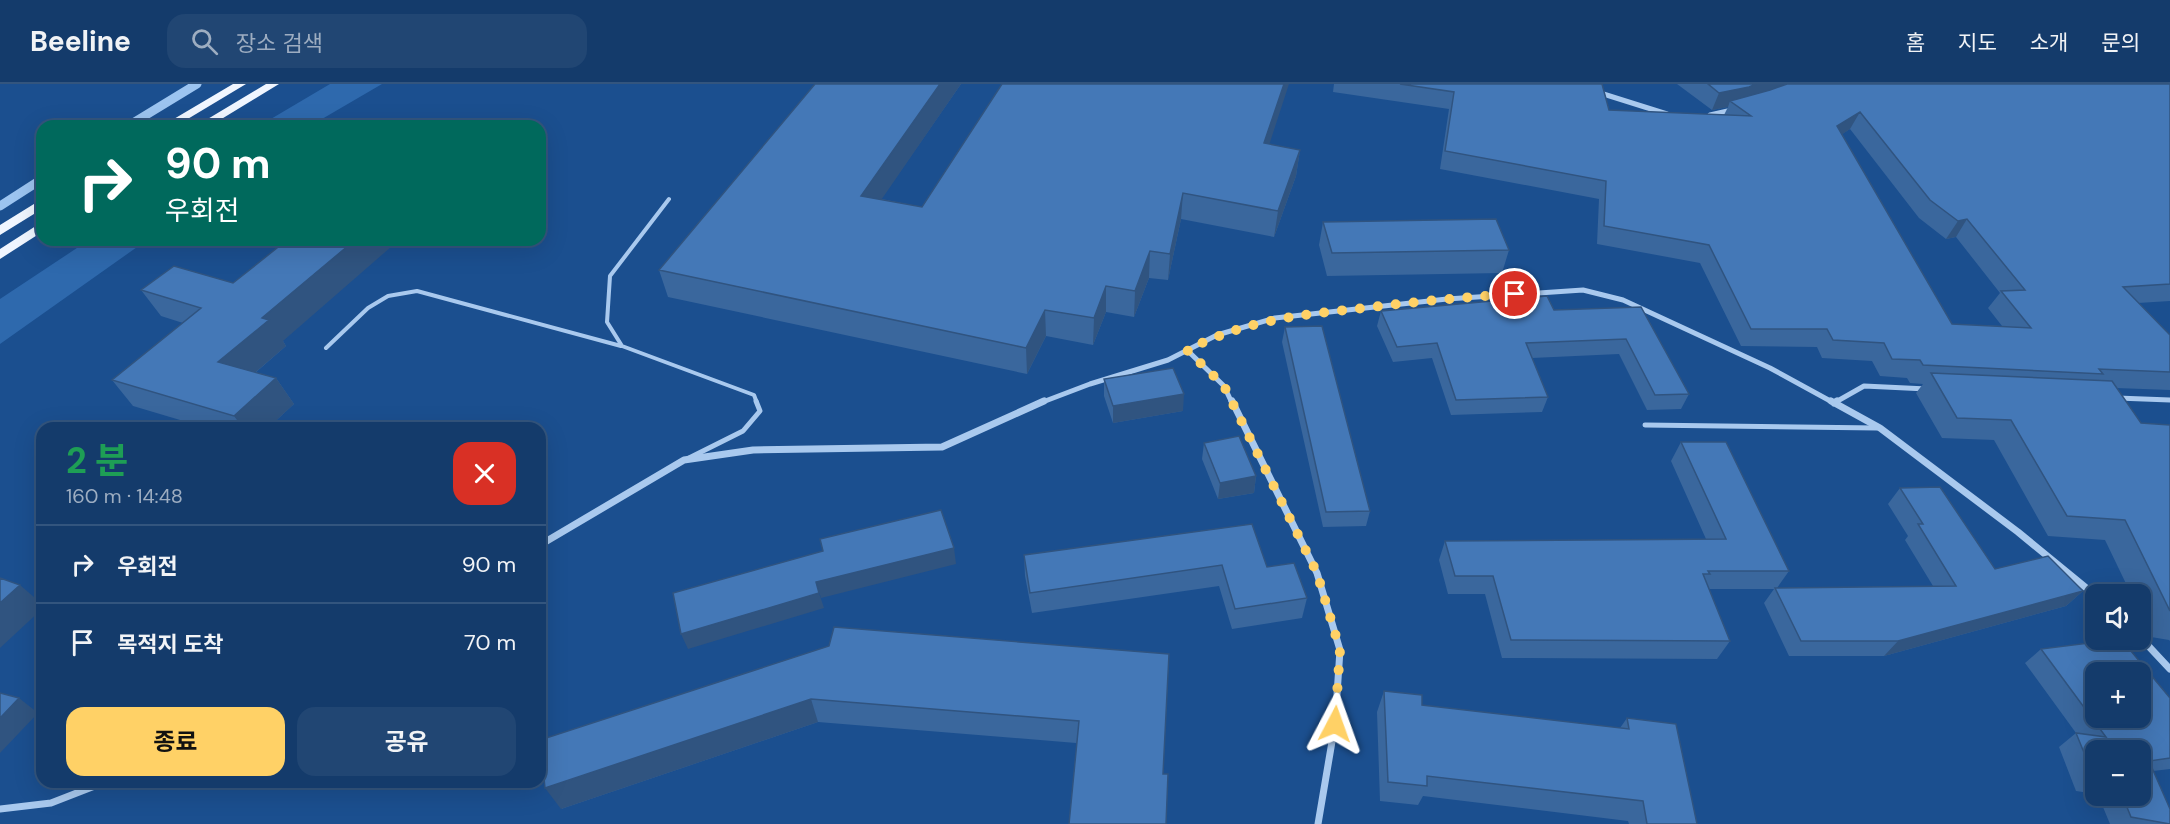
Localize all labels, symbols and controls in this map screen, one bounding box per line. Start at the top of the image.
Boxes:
search box [167,14,587,68]
text: Beeline [30,23,131,60]
icon: search [188,25,221,58]
text: 장소 검색 [236,29,323,58]
text: 홈 [1906,29,1925,57]
text: 지도 [1958,29,1997,57]
text: 소개 [2030,29,2068,57]
text: 문의 [2101,29,2140,57]
text: 90 m [165,136,271,191]
icon: right [66,144,144,222]
text: 우회전 [165,193,240,228]
pin [1489,268,1540,319]
icon: arrive [1498,277,1531,310]
text: 2 분 [66,437,128,484]
button: close [453,442,516,505]
text: 160 m · 14:48 [66,483,183,509]
icon: right [66,548,99,581]
text: 90 m [462,550,516,579]
text: 우회전 [117,552,178,581]
map controls [2085,584,2151,806]
button: sound [2085,584,2151,650]
icon: arrive [66,626,99,659]
text: 70 m [464,628,516,657]
text: 목적지 도착 [117,630,223,659]
button: + [2085,662,2151,728]
position arrow [1303,692,1367,756]
button: 종료 [66,707,285,776]
button: 공유 [297,707,516,776]
button: − [2085,740,2151,806]

